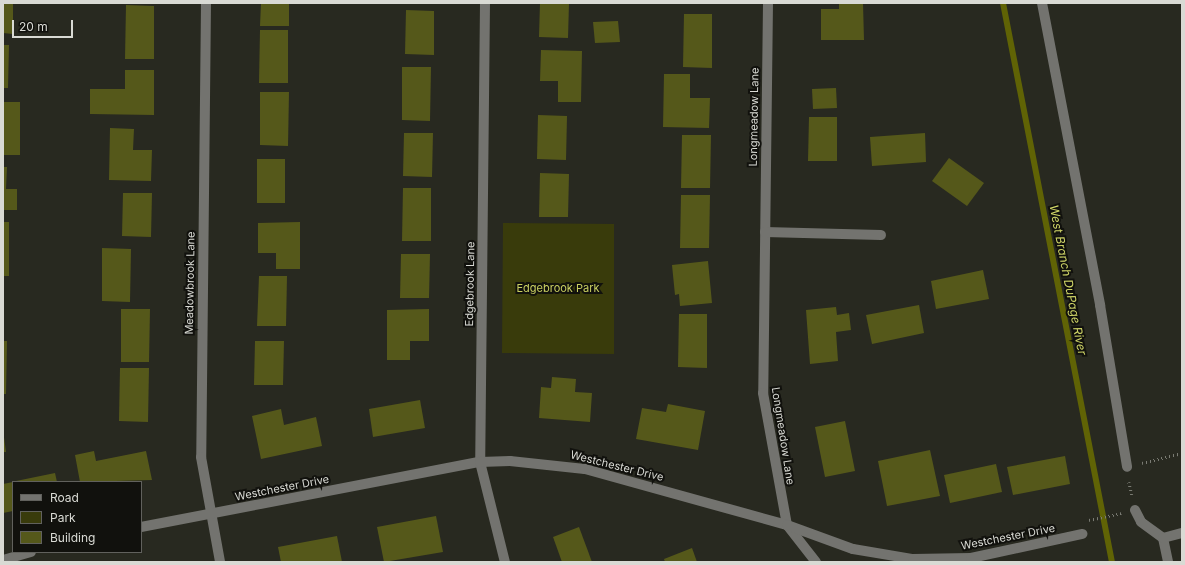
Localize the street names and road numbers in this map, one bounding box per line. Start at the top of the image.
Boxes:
street label: Longmeadow Lane [747,67,761,167]
street label: Meadowbrook Lane [183,231,197,335]
street label: Edgebrook Lane [463,241,477,327]
street label: Longmeadow Lane [769,386,797,486]
street label: Westchester Drive [569,448,665,484]
street label: Westchester Drive [234,472,330,504]
street label: Westchester Drive [960,521,1056,553]

